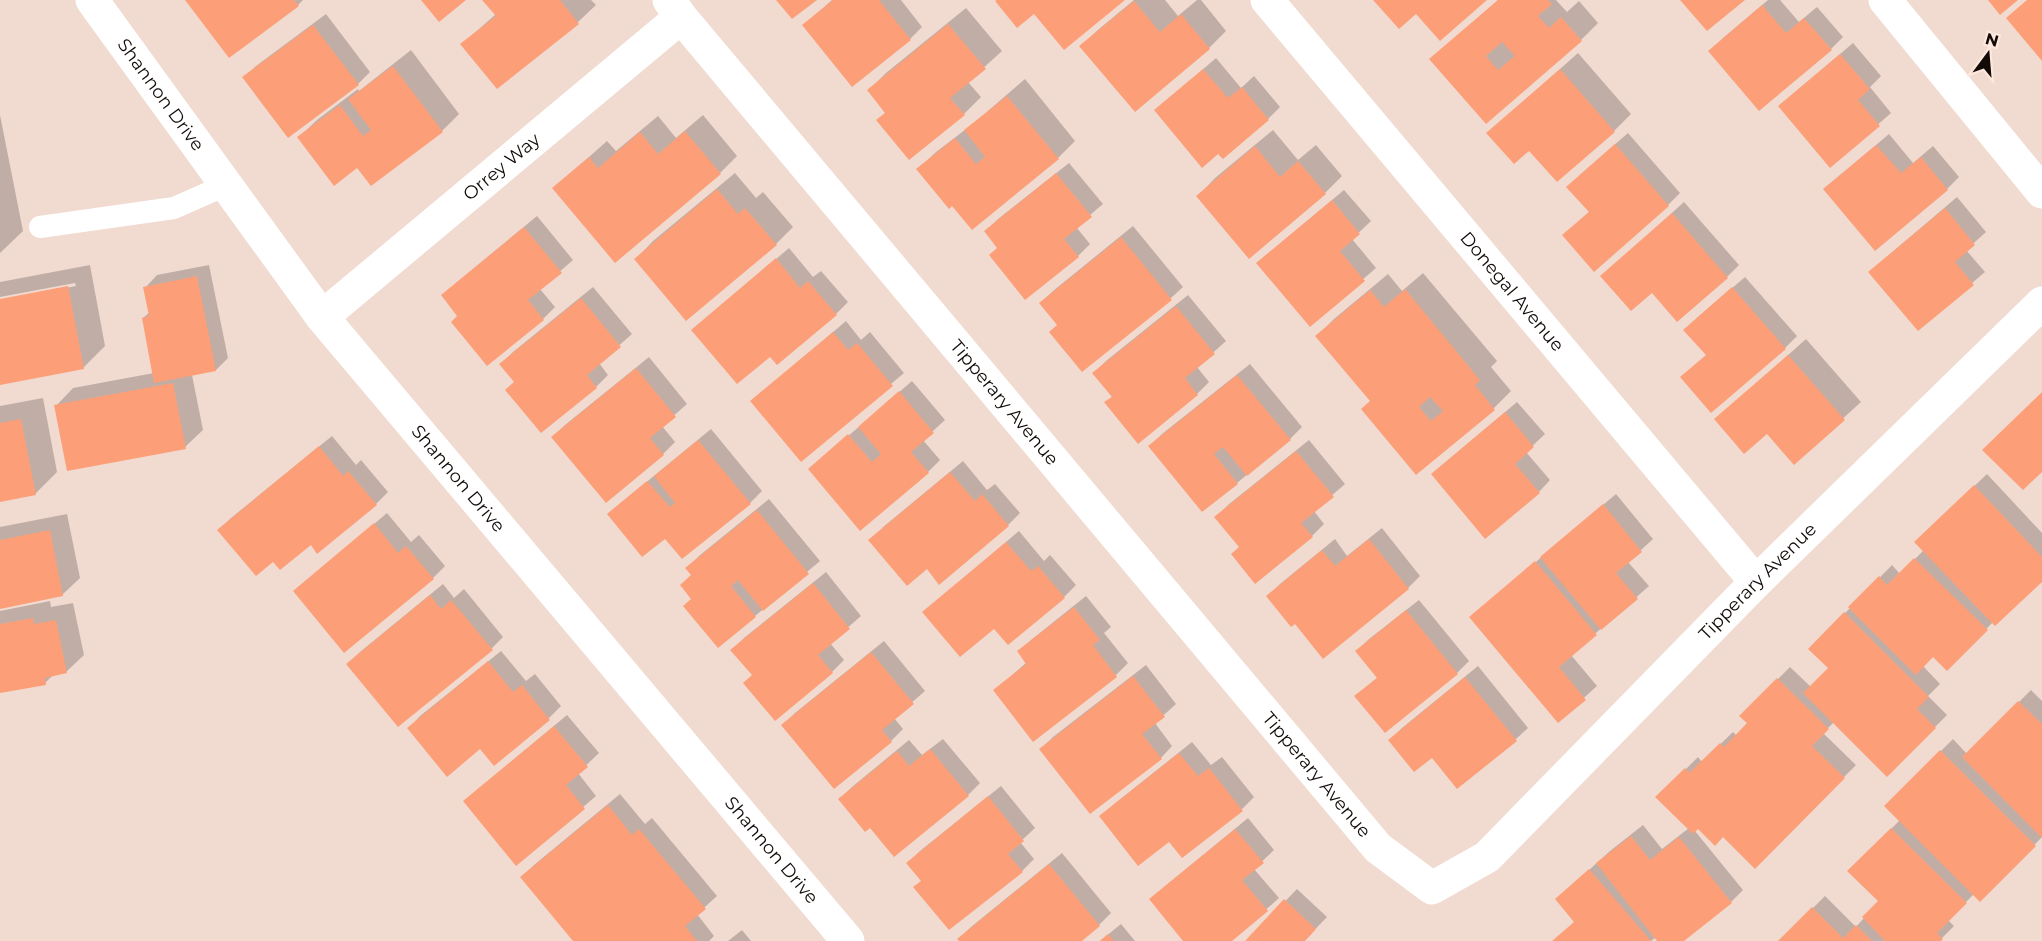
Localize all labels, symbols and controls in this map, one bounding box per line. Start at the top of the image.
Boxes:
north arrow [1958,24,2018,84]
text: N [1983,29,2001,51]
street label: Shannon Drive [113,34,209,155]
street label: Orrey Way [459,128,545,205]
street label: Donegal Avenue [1456,227,1569,356]
street label: Tipperary Avenue [945,335,1063,470]
street label: Shannon Drive [407,420,510,537]
street label: Tipperary Avenue [1694,518,1821,645]
street label: Tipperary Avenue [1258,708,1376,842]
street label: Shannon Drive [720,792,823,908]

